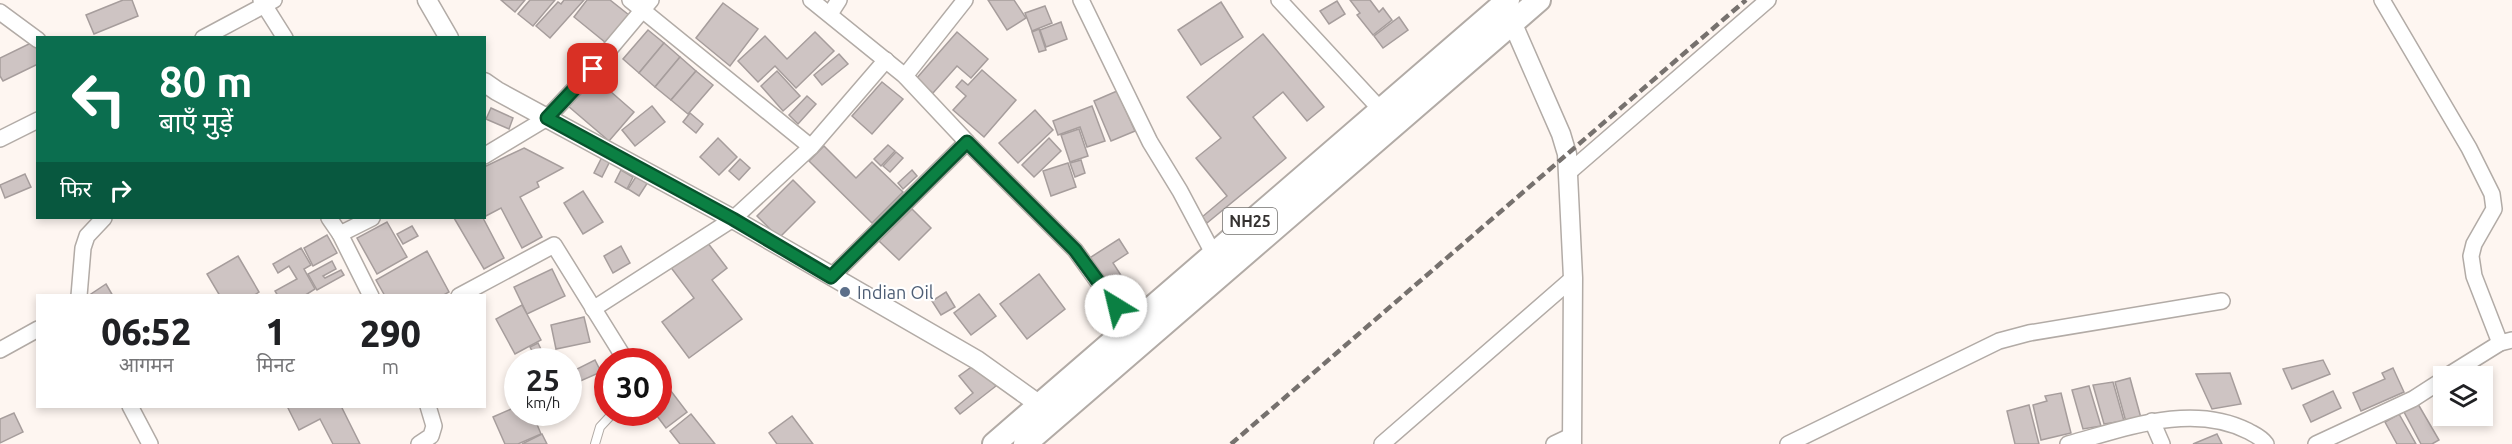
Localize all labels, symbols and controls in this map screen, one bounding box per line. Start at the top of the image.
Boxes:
pin [567,43,618,94]
icon: arrive [576,52,609,85]
text: 80 m [159,58,253,105]
icon: left [60,60,138,138]
text: बाएँ मुड़ें [159,107,233,137]
icon: right [104,174,137,207]
text: फिर [60,176,92,201]
road number: NH25 [1223,208,1277,234]
position arrow [1084,274,1148,338]
place label: Indian Oil [857,282,934,302]
marker: Indian Oil [838,285,852,299]
text: 06:52 [101,311,191,352]
text: 1 [265,311,286,352]
text: 290 [360,313,421,354]
speed limit sign: 30 [594,348,672,426]
text: आगमन [119,353,174,376]
text: मिनट [256,353,295,376]
text: m [382,355,399,378]
text: 25 [526,363,560,397]
map controls [2433,366,2493,426]
button: layers [2433,366,2493,426]
text: km/h [526,394,560,411]

